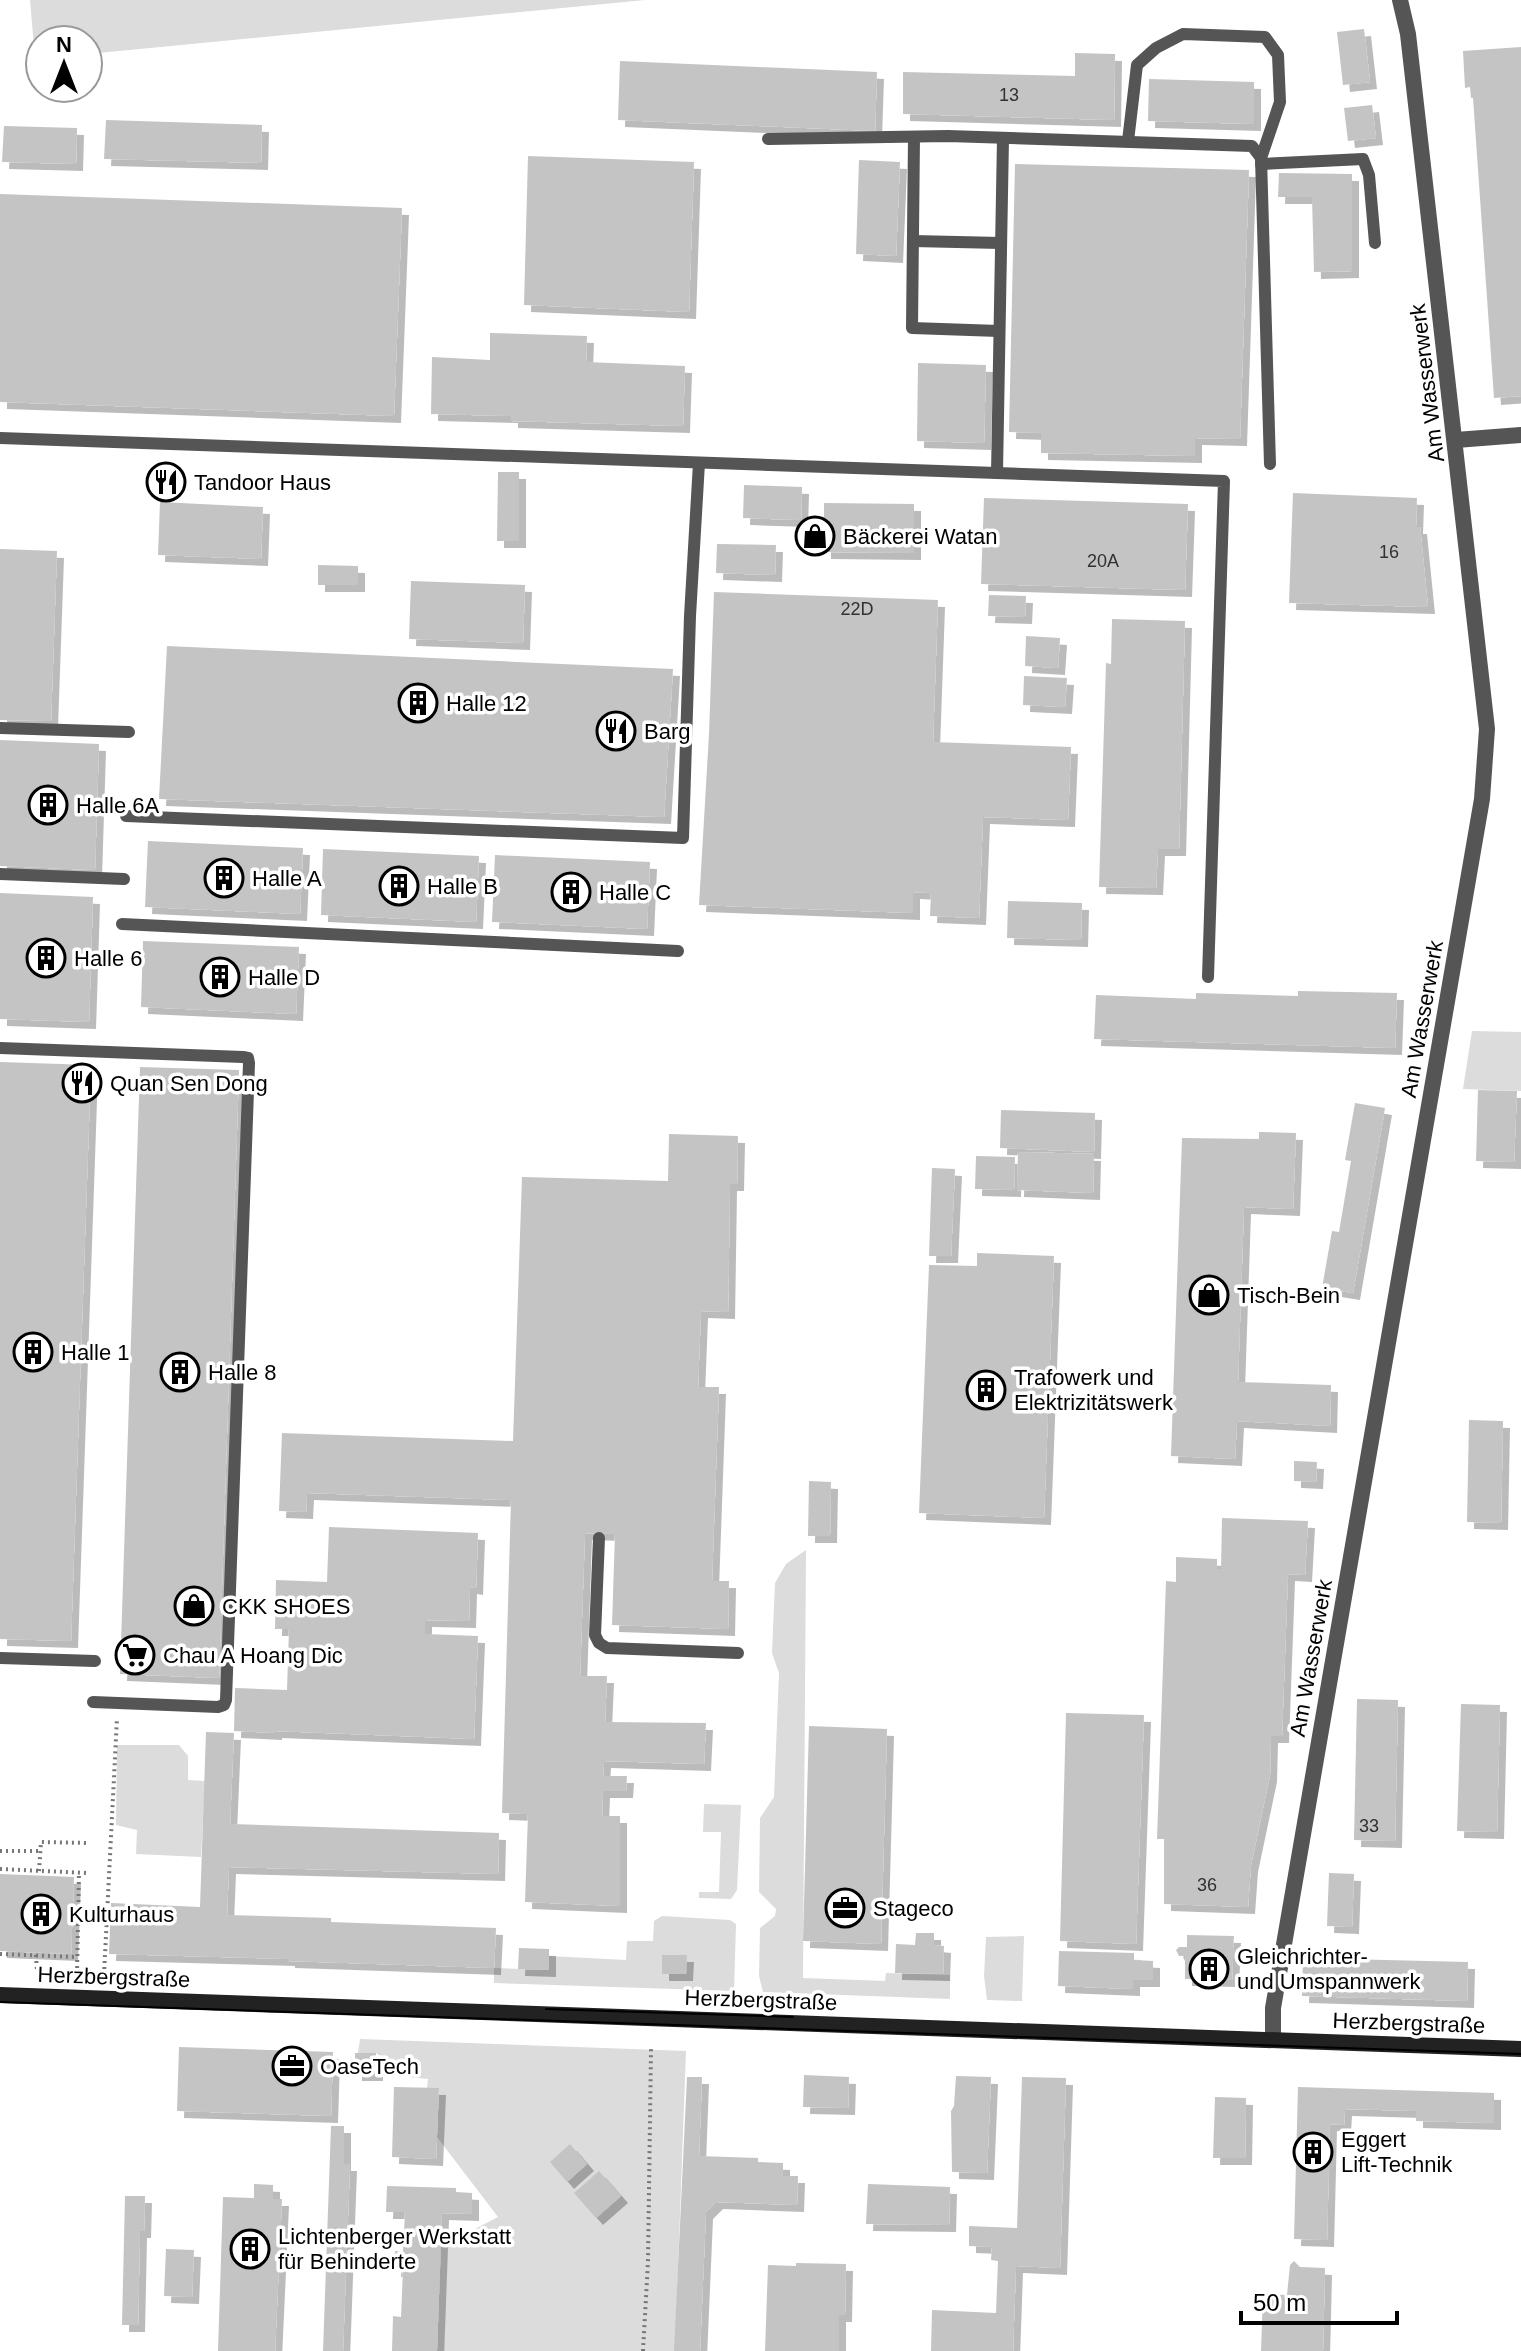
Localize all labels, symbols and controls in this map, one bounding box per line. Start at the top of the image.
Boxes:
north arrow [24,24,104,104]
text: N [56,32,72,57]
house number: 13 [999,85,1019,105]
street label: Am Wasserwerk [1405,301,1449,464]
restaurant icon: Tandoor Haus [145,461,187,503]
place label: Tandoor Haus [194,470,331,495]
shop icon: Bäckerei Watan [794,515,836,557]
place label: Bäckerei Watan [843,524,997,549]
house number: 16 [1379,542,1399,562]
house number: 20A [1087,551,1119,571]
house number: 22D [840,599,874,619]
building icon: Halle 12 [397,682,439,724]
place label: Halle 12 [446,691,527,716]
restaurant icon: Barg [595,710,637,752]
place label: Barg [644,719,690,744]
building icon: Halle 6A [27,784,69,826]
place label: Halle 6A [76,793,159,818]
building icon: Halle A [203,857,245,899]
building icon: Halle B [378,865,420,907]
place label: Halle A [252,866,322,891]
building icon: Halle C [550,871,592,913]
place label: Halle B [427,874,498,899]
place label: Halle C [599,880,671,905]
building icon: Halle 6 [25,937,67,979]
street label: Am Wasserwerk [1396,937,1448,1100]
place label: Halle 6 [74,946,142,971]
building icon: Halle D [199,956,241,998]
place label: Halle D [248,965,320,990]
restaurant icon: Quan Sen Dong [61,1062,103,1104]
place label: Quan Sen Dong [110,1071,268,1096]
shop icon: Tisch-Bein [1188,1274,1230,1316]
place label: Tisch-Bein [1237,1283,1340,1308]
building icon: Halle 1 [12,1331,54,1373]
place label: Halle 1 [61,1340,129,1365]
building icon: Halle 8 [159,1351,201,1393]
place label: Halle 8 [208,1360,276,1385]
place label: Trafowerk und Elektrizitätswerk [1014,1365,1174,1415]
building icon: Trafowerk und Elektrizitätswerk [965,1369,1007,1411]
street label: Am Wasserwerk [1285,1576,1337,1739]
shop icon: CKK SHOES [173,1585,215,1627]
place label: CKK SHOES [222,1594,350,1619]
supermarket icon: Chau A Hoang Dic [114,1634,156,1676]
place label: Chau A Hoang Dic [163,1643,343,1668]
house number: 33 [1359,1816,1379,1836]
house number: 36 [1197,1875,1217,1895]
office icon: Stageco [824,1887,866,1929]
building icon: Kulturhaus [20,1893,62,1935]
place label: Stageco [873,1896,954,1921]
place label: Kulturhaus [69,1902,174,1927]
place label: Gleichrichter- und Umspannwerk [1237,1944,1421,1994]
building icon: Gleichrichter- und Umspannwerk [1188,1948,1230,1990]
street label: Herzbergstraße [37,1962,191,1992]
street label: Herzbergstraße [684,1985,838,2015]
street label: Herzbergstraße [1332,2008,1486,2038]
office icon: OaseTech [271,2045,313,2087]
place label: OaseTech [320,2054,419,2079]
place label: Eggert Lift-Technik [1341,2127,1453,2177]
building icon: Eggert Lift-Technik [1292,2131,1334,2173]
place label: Lichtenberger Werkstatt für Behinderte [278,2224,511,2274]
building icon: Lichtenberger Werkstatt für Behinderte [229,2228,271,2270]
scale bar [1241,2275,1397,2325]
text: 50 m [1253,2289,1306,2316]

